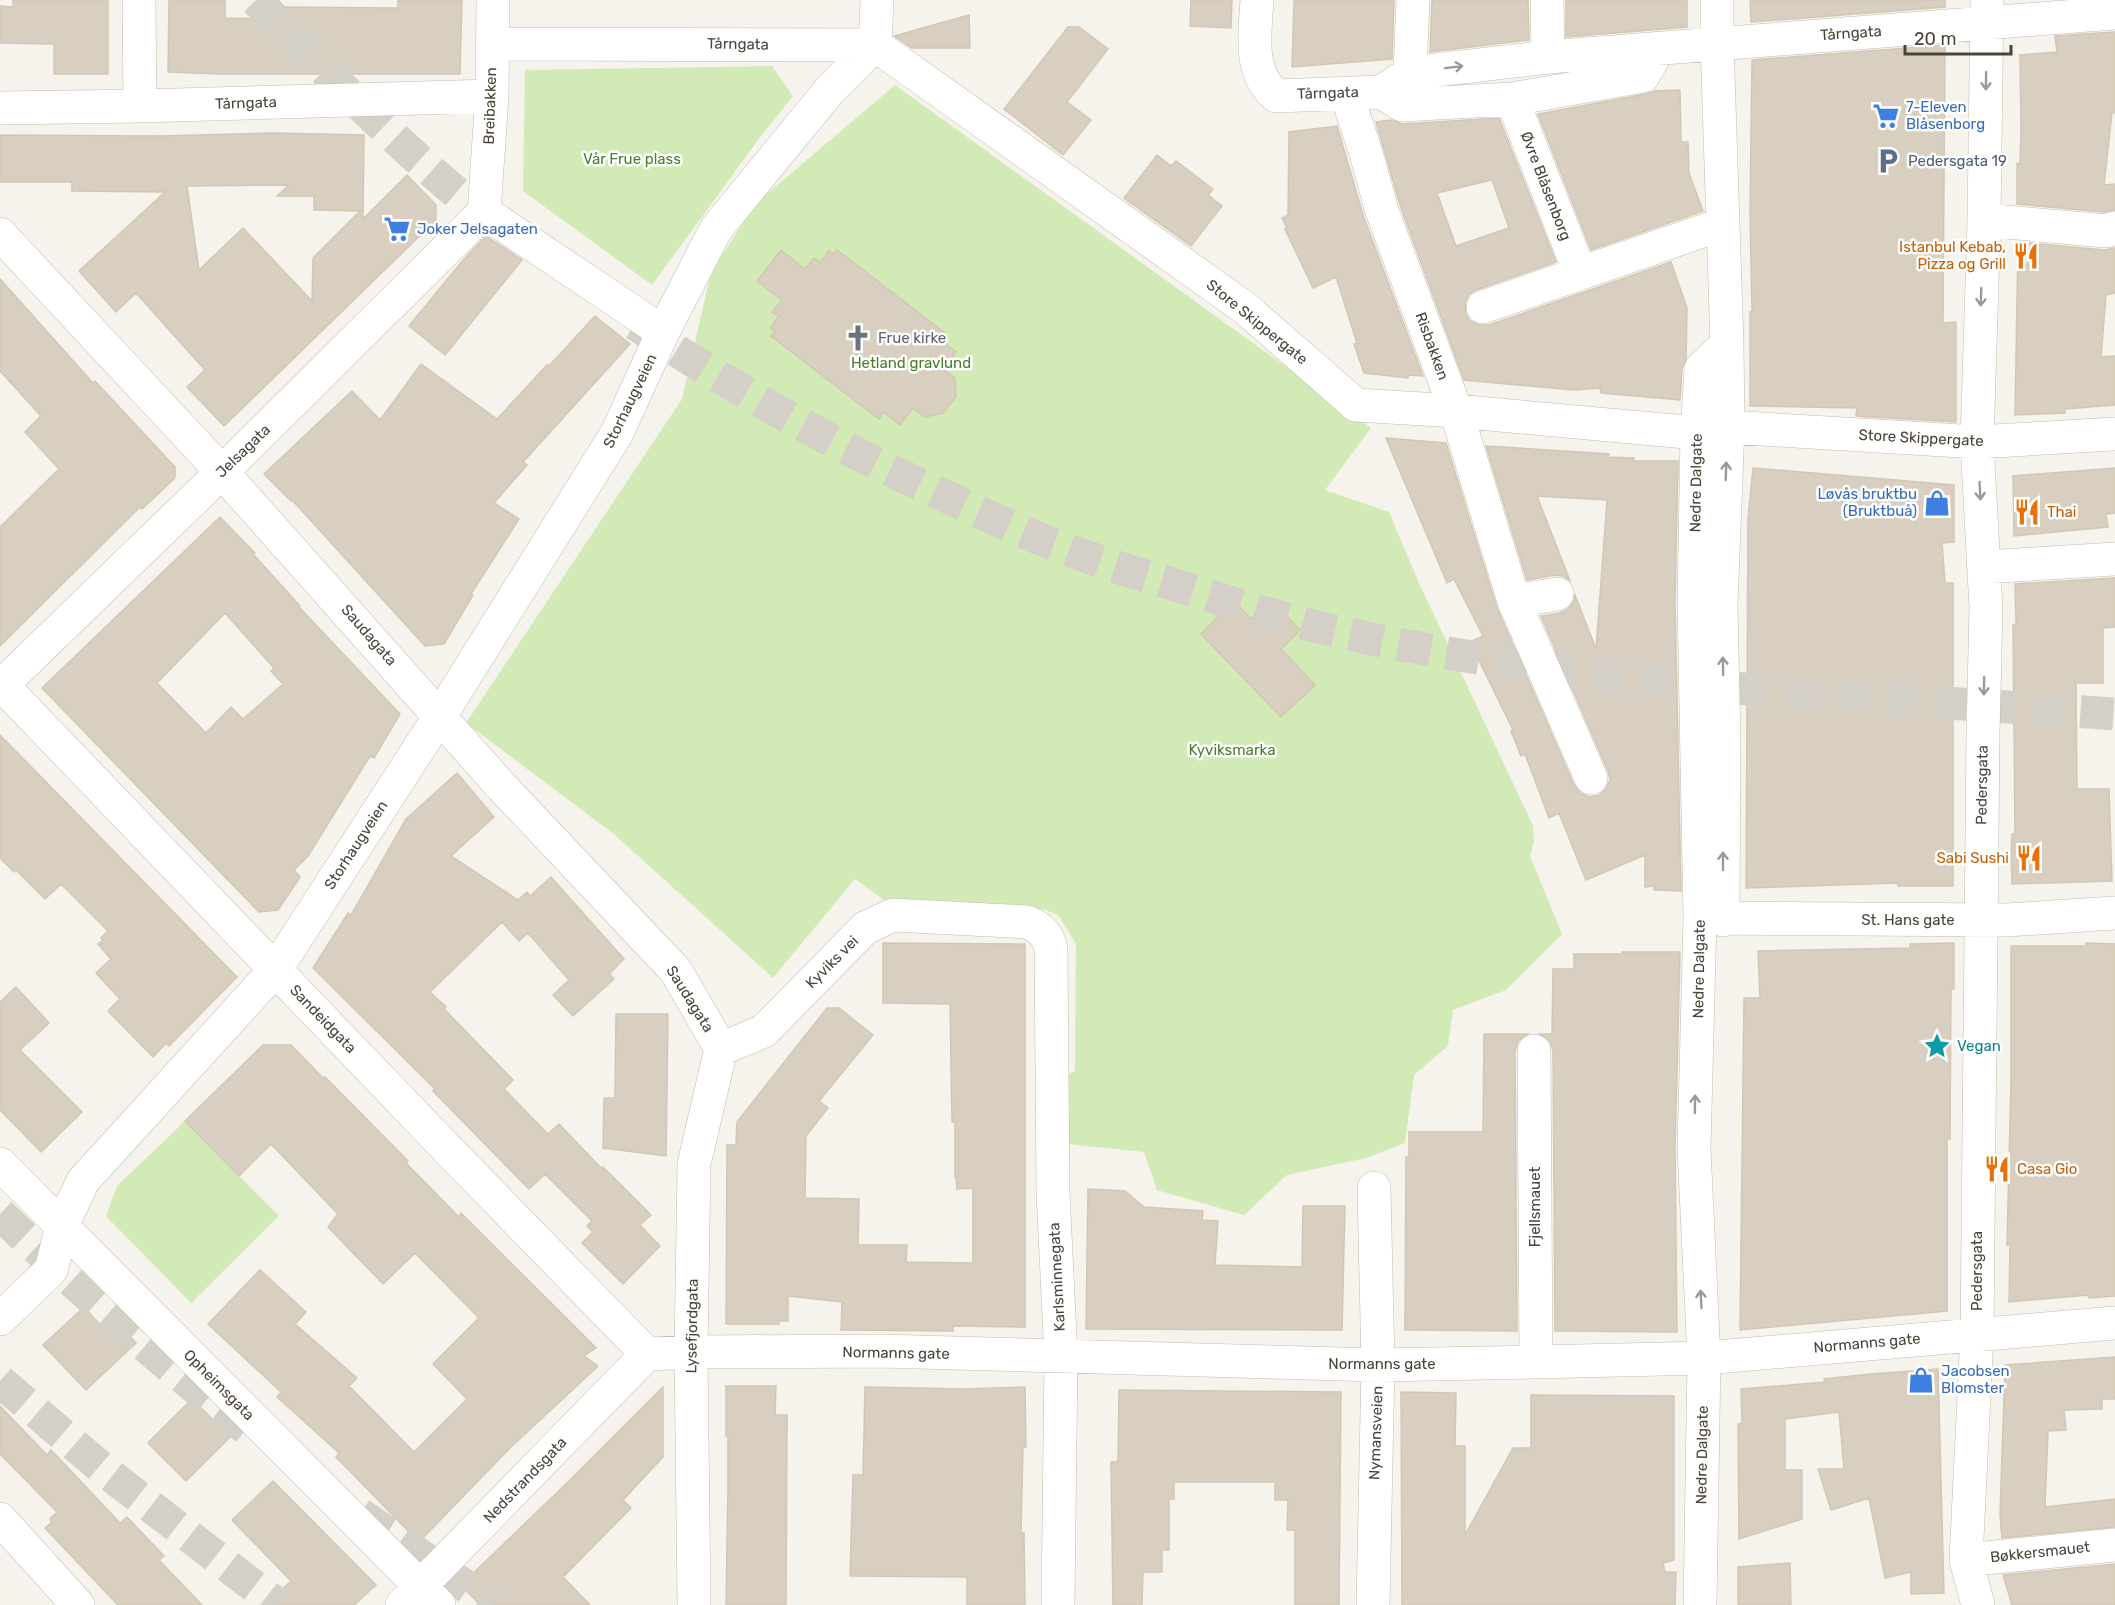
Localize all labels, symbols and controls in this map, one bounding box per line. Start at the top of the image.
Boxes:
scale bar [1905,18,2012,56]
street label: Tårngata [1820,22,1882,44]
text: 20 m [1914,28,1956,50]
street label: Tårngata [707,34,769,54]
one-way arrow [1444,62,1464,73]
street label: Breibakken [480,67,500,145]
one-way arrow [1980,70,1992,90]
street label: Tårngata [1297,83,1359,103]
street label: Tårngata [215,93,277,113]
place label: 7-Eleven Blåsenborg [1906,98,1985,133]
supermarket icon: 7-Eleven Blåsenborg [1871,101,1901,131]
street label: Øvre Blåsenborg [1517,129,1575,243]
parking icon: Pedersgata 19 [1873,146,1903,176]
park label: Vår Frue plass [583,150,681,168]
place label: Pedersgata 19 [1908,152,2007,170]
supermarket icon: Joker Jelsagaten [382,214,412,244]
place label: Joker Jelsagaten [417,220,538,238]
place label: Istanbul Kebab, Pizza og Grill [1899,238,2006,273]
restaurant icon: Istanbul Kebab, Pizza og Grill [2011,241,2041,271]
street label: Store Skippergate [1203,276,1311,368]
one-way arrow [1976,286,1987,306]
street label: Risbakken [1411,310,1453,382]
church icon: Frue kirke [843,323,873,353]
place label: Frue kirke [878,329,946,347]
street label: Storhaugveien [599,351,661,451]
park label: Hetland gravlund [851,354,971,372]
street label: Jelsagata [212,421,274,481]
street label: Store Skippergate [1858,426,1984,450]
street label: Nedre Dalgate [1686,433,1706,533]
one-way arrow [1720,462,1732,482]
one-way arrow [1974,481,1985,501]
place label: Løvås bruktbu (Bruktbuå) [1818,485,1917,520]
shop icon: Løvås bruktbu (Bruktbuå) [1922,488,1952,518]
restaurant icon: Thai [2012,497,2042,527]
place label: Thai [2047,503,2076,521]
street label: Saudagata [338,601,400,669]
one-way arrow [1717,657,1728,677]
one-way arrow [1978,676,1990,696]
park label: Kyviksmarka [1189,741,1275,759]
street label: Pedersgata [1972,745,1992,825]
street label: Storhaugveien [321,797,391,893]
restaurant icon: Sabi Sushi [2014,843,2044,873]
place label: Sabi Sushi [1936,849,2009,867]
one-way arrow [1717,852,1729,872]
street label: St. Hans gate [1861,911,1955,929]
street label: Nedre Dalgate [1689,919,1709,1019]
street label: Kyviks vei [802,932,862,992]
street label: Saudagata [662,962,718,1036]
street label: Sandeidgata [286,981,360,1057]
place icon: Vegan [1922,1031,1952,1061]
place label: Vegan [1957,1037,2001,1055]
one-way arrow [1690,1095,1701,1115]
restaurant icon: Casa Gio [1982,1154,2012,1184]
place label: Casa Gio [2017,1160,2077,1178]
street label: Fjellsmauet [1526,1167,1544,1247]
street label: Karlsminnegata [1045,1222,1069,1332]
street label: Pedersgata [1968,1231,1986,1311]
street label: Lysefjordgata [682,1278,702,1374]
one-way arrow [1695,1290,1706,1310]
street label: Normanns gate [1813,1329,1921,1357]
street label: Normanns gate [842,1343,950,1363]
street label: Opheimsgata [180,1346,258,1424]
street label: Normanns gate [1328,1355,1436,1373]
place label: Jacobsen Blomster [1941,1362,2010,1397]
shop icon: Jacobsen Blomster [1906,1365,1936,1395]
street label: Nymansveien [1365,1386,1387,1480]
street label: Nedre Dalgate [1692,1405,1712,1505]
street label: Nedstrandsgata [480,1433,570,1527]
street label: Bøkkersmauet [1989,1538,2091,1566]

